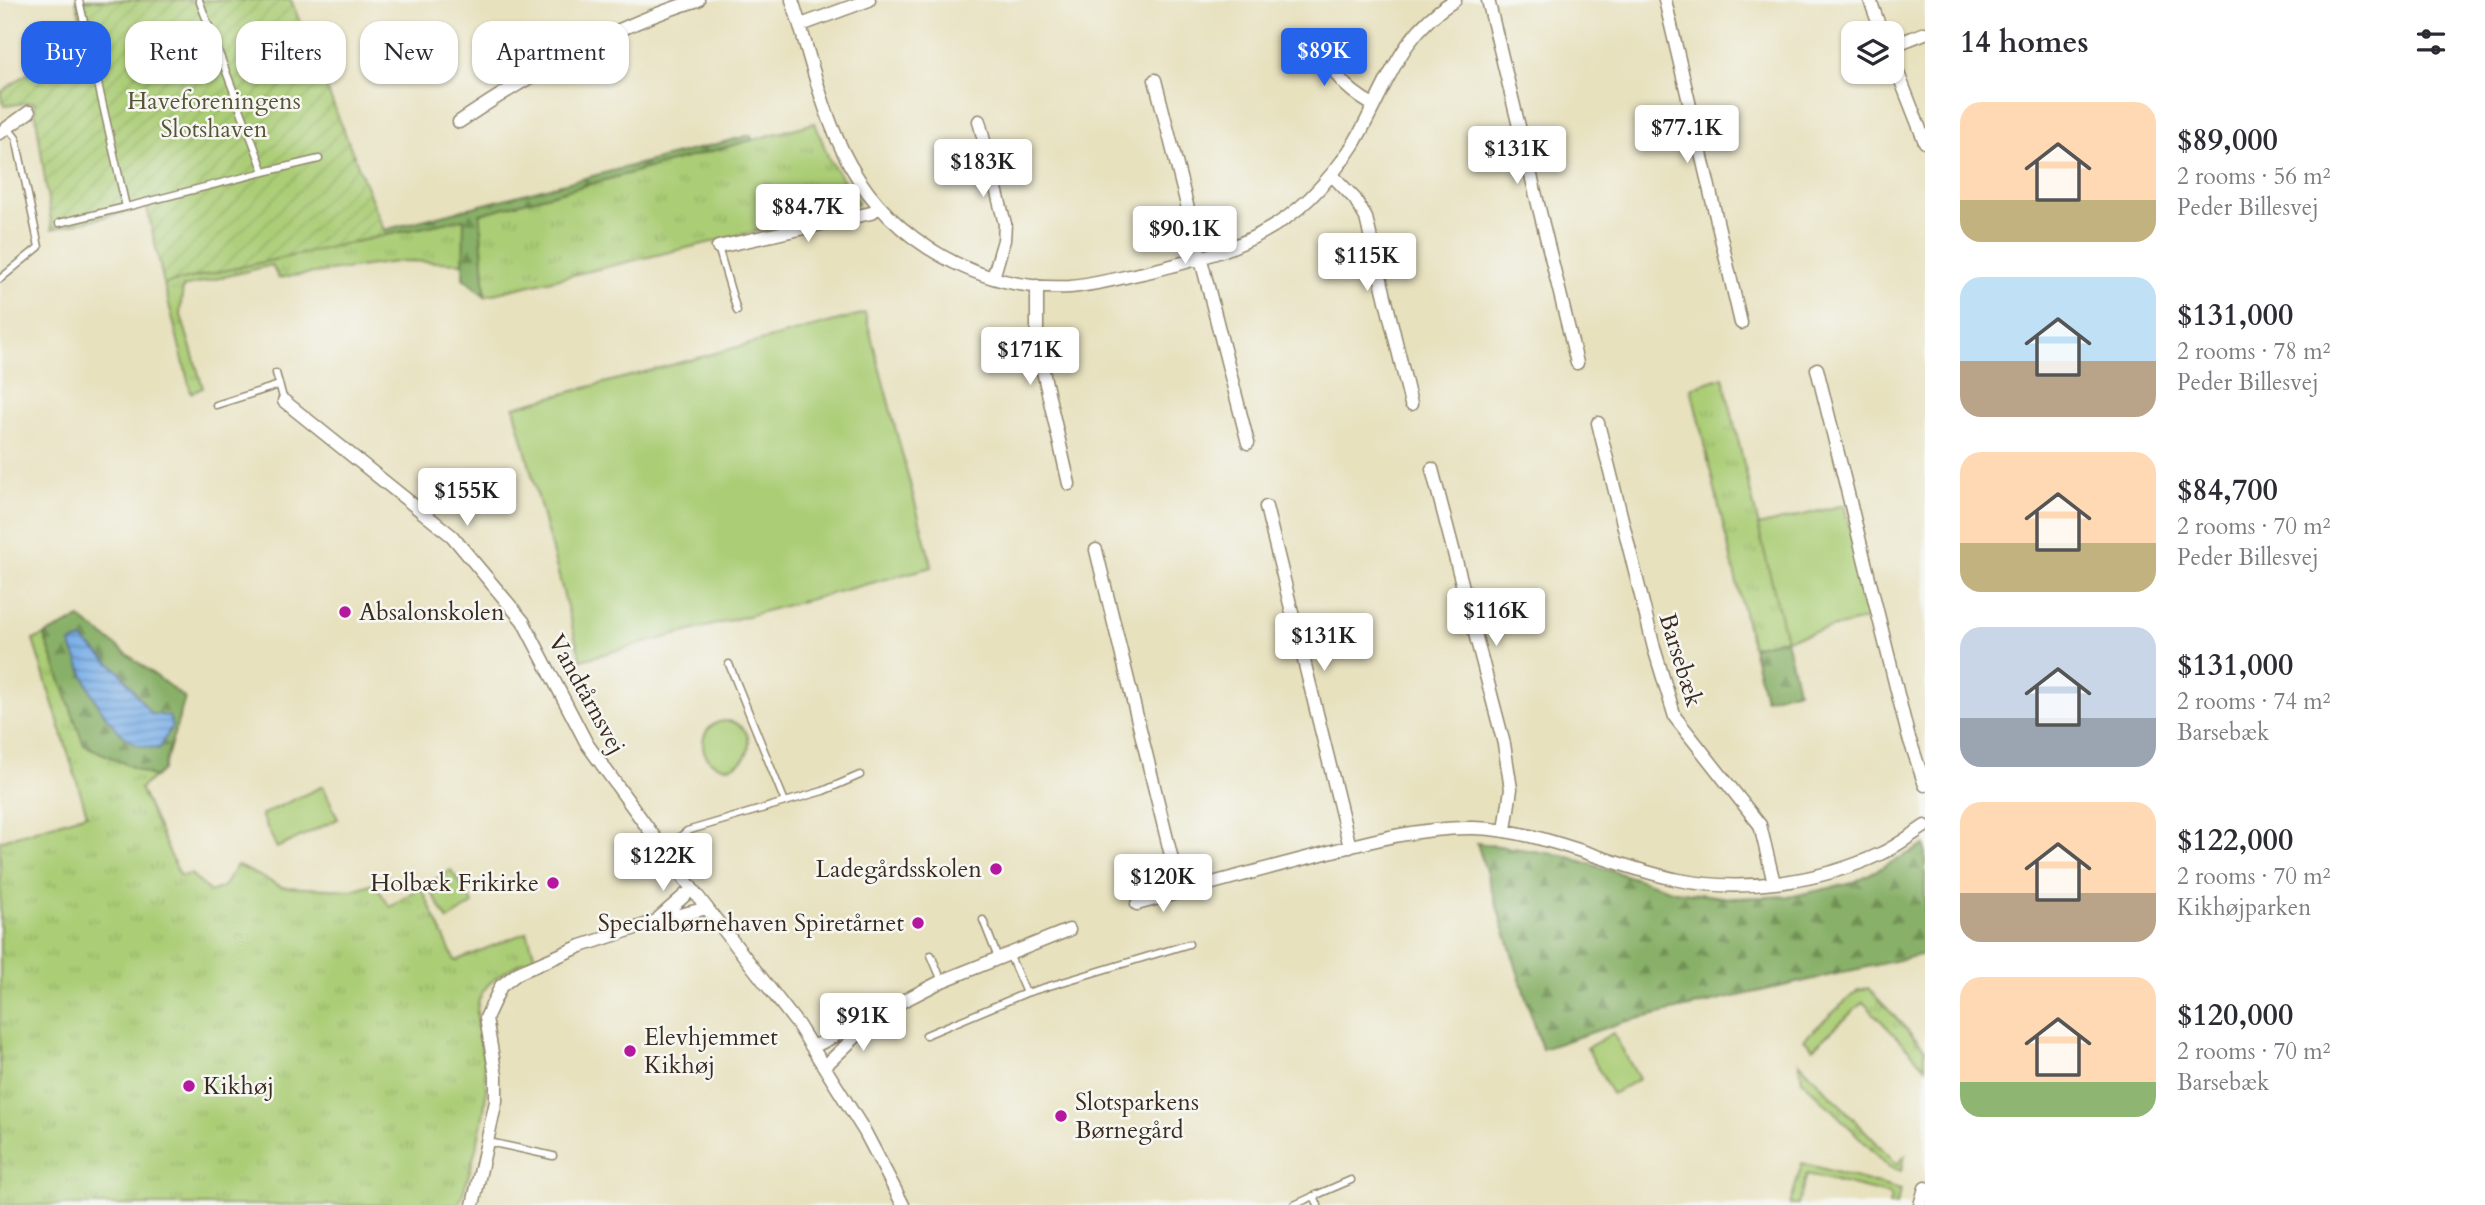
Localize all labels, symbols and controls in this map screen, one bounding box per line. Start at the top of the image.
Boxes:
chip: Buy [21,21,111,84]
chip: Rent [125,21,222,84]
chip: Filters [236,21,346,84]
chip: New [360,21,458,84]
chip: Apartment [472,21,629,84]
map controls [1841,21,1904,84]
button: layers [1841,21,1904,84]
text: 14 homes [1960,22,2089,63]
icon: filters [2412,23,2450,61]
pin: $89K [1283,28,1365,88]
text: $89K [1297,35,1351,66]
park label: Haveforeningens Slotshaven [127,85,301,146]
pin: $77.1K [1630,106,1744,165]
text: $77.1K [1651,112,1723,143]
text: $89,000 [2177,120,2278,161]
pin: $131K [1468,127,1566,186]
icon: home [2016,130,2100,214]
text: $131K [1484,133,1550,164]
pin: $183K [934,140,1032,199]
text: $183K [950,146,1016,177]
text: 2 rooms · 56 m² [2177,161,2330,192]
pin: $84.7K [751,184,865,244]
text: $84.7K [772,191,844,222]
text: Peder Billesvej [2177,192,2319,223]
pin: $90.1K [1128,206,1242,266]
text: $90.1K [1149,213,1221,244]
pin: $115K [1318,233,1416,293]
text: $115K [1334,240,1400,271]
text: $131,000 [2177,295,2293,336]
icon: home [2016,305,2100,389]
pin: $171K [981,328,1079,387]
text: $171K [997,334,1063,365]
text: 2 rooms · 78 m² [2177,336,2330,367]
text: Peder Billesvej [2177,367,2319,398]
pin: $155K [418,468,516,528]
text: $84,700 [2177,470,2278,511]
text: $155K [434,475,500,506]
icon: home [2016,480,2100,564]
text: 2 rooms · 70 m² [2177,511,2330,542]
text: Peder Billesvej [2177,542,2319,573]
pin: $116K [1447,588,1545,648]
text: $116K [1463,595,1529,626]
place label: Absalonskolen [359,596,505,629]
marker: Absalonskolen [337,604,353,620]
street label: Barsebæk [1651,609,1710,711]
pin: $131K [1275,614,1373,673]
text: $131K [1291,620,1357,651]
street label: Vandtårnsvej [540,628,633,760]
text: $131,000 [2177,645,2293,686]
icon: home [2016,655,2100,739]
text: 2 rooms · 74 m² [2177,686,2330,717]
text: Barsebæk [2177,717,2269,748]
text: $122,000 [2177,820,2293,861]
icon: home [2016,830,2100,914]
pin: $122K [614,834,712,893]
text: $122K [630,840,696,871]
place label: Ladegårdsskolen [816,853,982,886]
pin: $120K [1114,855,1212,914]
marker: Ladegårdsskolen [988,861,1004,877]
text: $120K [1130,861,1196,892]
text: 2 rooms · 70 m² [2177,861,2330,892]
place label: Holbæk Frikirke [370,867,539,900]
marker: Holbæk Frikirke [545,875,561,891]
text: Kikhøjparken [2177,892,2311,923]
place label: Specialbørnehaven Spiretårnet [598,907,904,940]
marker: Specialbørnehaven Spiretårnet [910,915,926,931]
pin: $91K [822,993,904,1053]
text: $120,000 [2177,995,2293,1036]
text: $91K [836,1000,890,1031]
icon: home [2016,1005,2100,1089]
place label: Elevhjemmet Kikhøj [644,1021,778,1082]
text: 2 rooms · 70 m² [2177,1036,2330,1067]
marker: Elevhjemmet Kikhøj [622,1043,638,1059]
text: Barsebæk [2177,1067,2269,1098]
place label: Kikhøj [203,1070,274,1103]
marker: Kikhøj [181,1078,197,1094]
place label: Slotsparkens Børnegård [1075,1086,1199,1147]
marker: Slotsparkens Børnegård [1053,1108,1069,1124]

